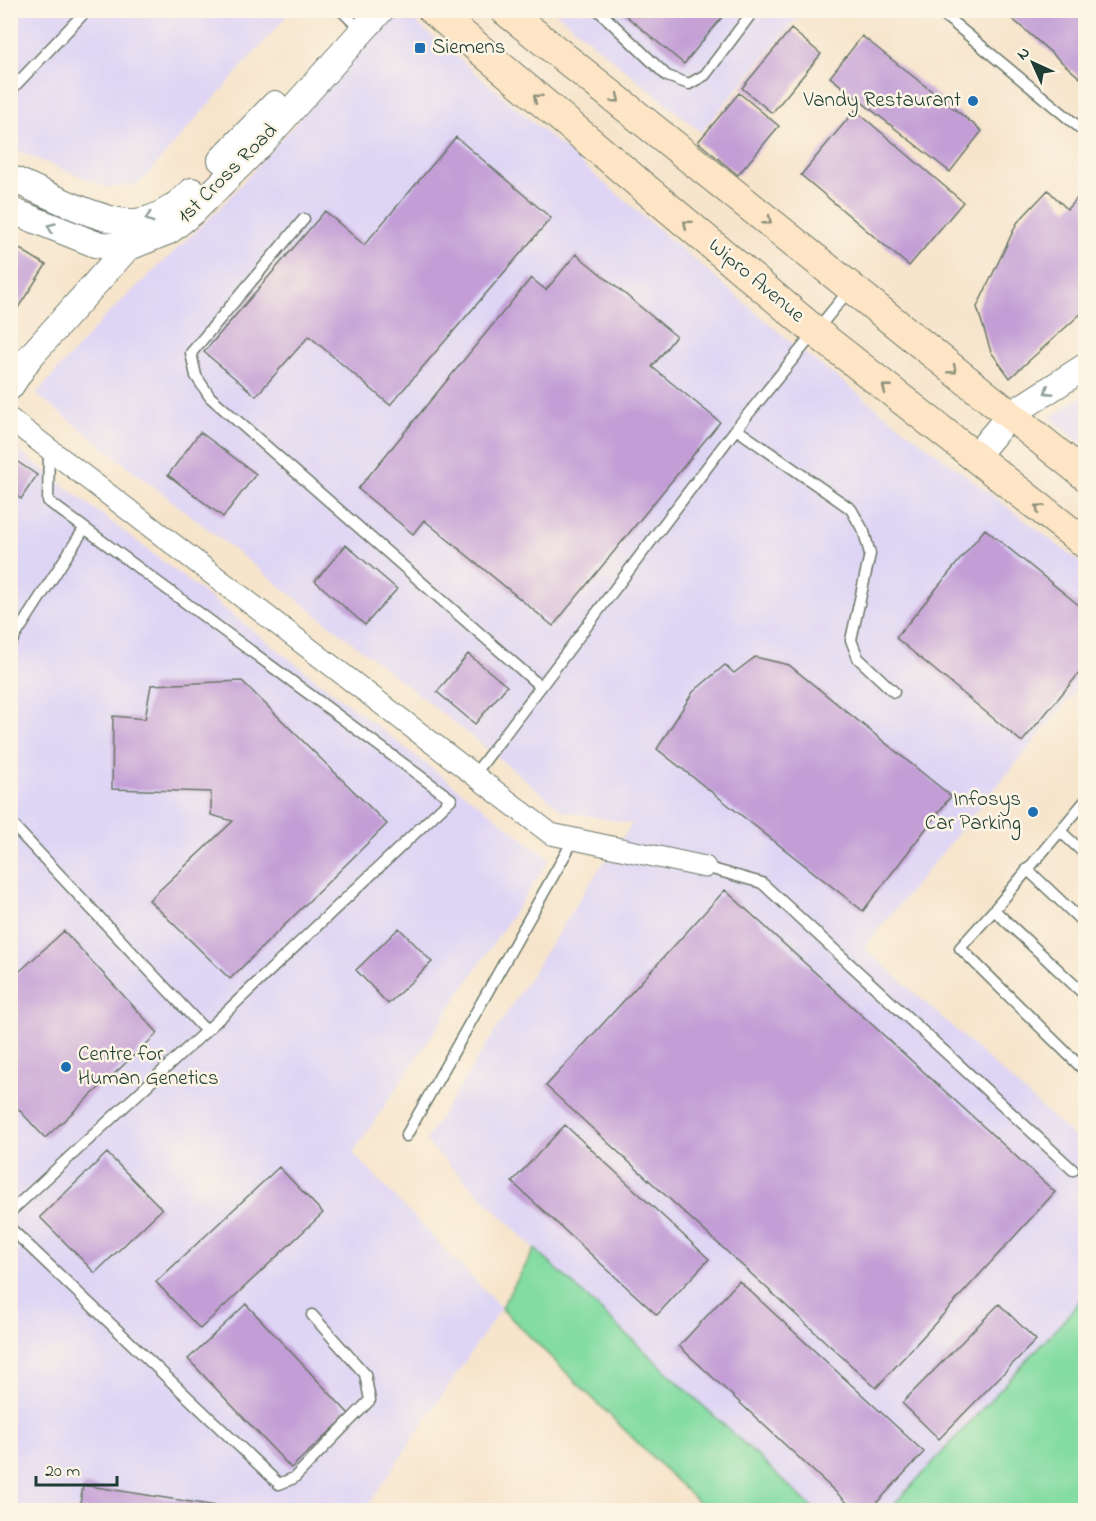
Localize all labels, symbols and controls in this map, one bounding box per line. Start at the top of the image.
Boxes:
place label: Siemens [432,33,505,63]
north arrow [1003,33,1063,93]
marker: Siemens [413,41,427,55]
text: N [1011,41,1036,66]
place label: Vandy Restaurant [802,86,961,118]
one-way arrow [610,91,621,102]
marker: Vandy Restaurant [966,94,980,108]
one-way arrow [533,95,544,106]
street label: 1st Cross Road [171,117,285,231]
one-way arrow [144,211,155,224]
one-way arrow [762,214,773,225]
one-way arrow [683,220,694,231]
one-way arrow [47,222,58,234]
street label: Wipro Avenue [701,232,811,331]
one-way arrow [946,362,957,373]
one-way arrow [1043,383,1054,394]
one-way arrow [882,384,893,395]
one-way arrow [1035,505,1046,516]
place label: Infosys Car Parking [925,785,1021,841]
marker: Infosys Car Parking [1026,805,1040,819]
place label: Centre for Human Genetics [78,1040,219,1094]
marker: Centre for Human Genetics [59,1060,73,1074]
scale bar [36,1449,117,1487]
text: 20 m [45,1459,80,1485]

